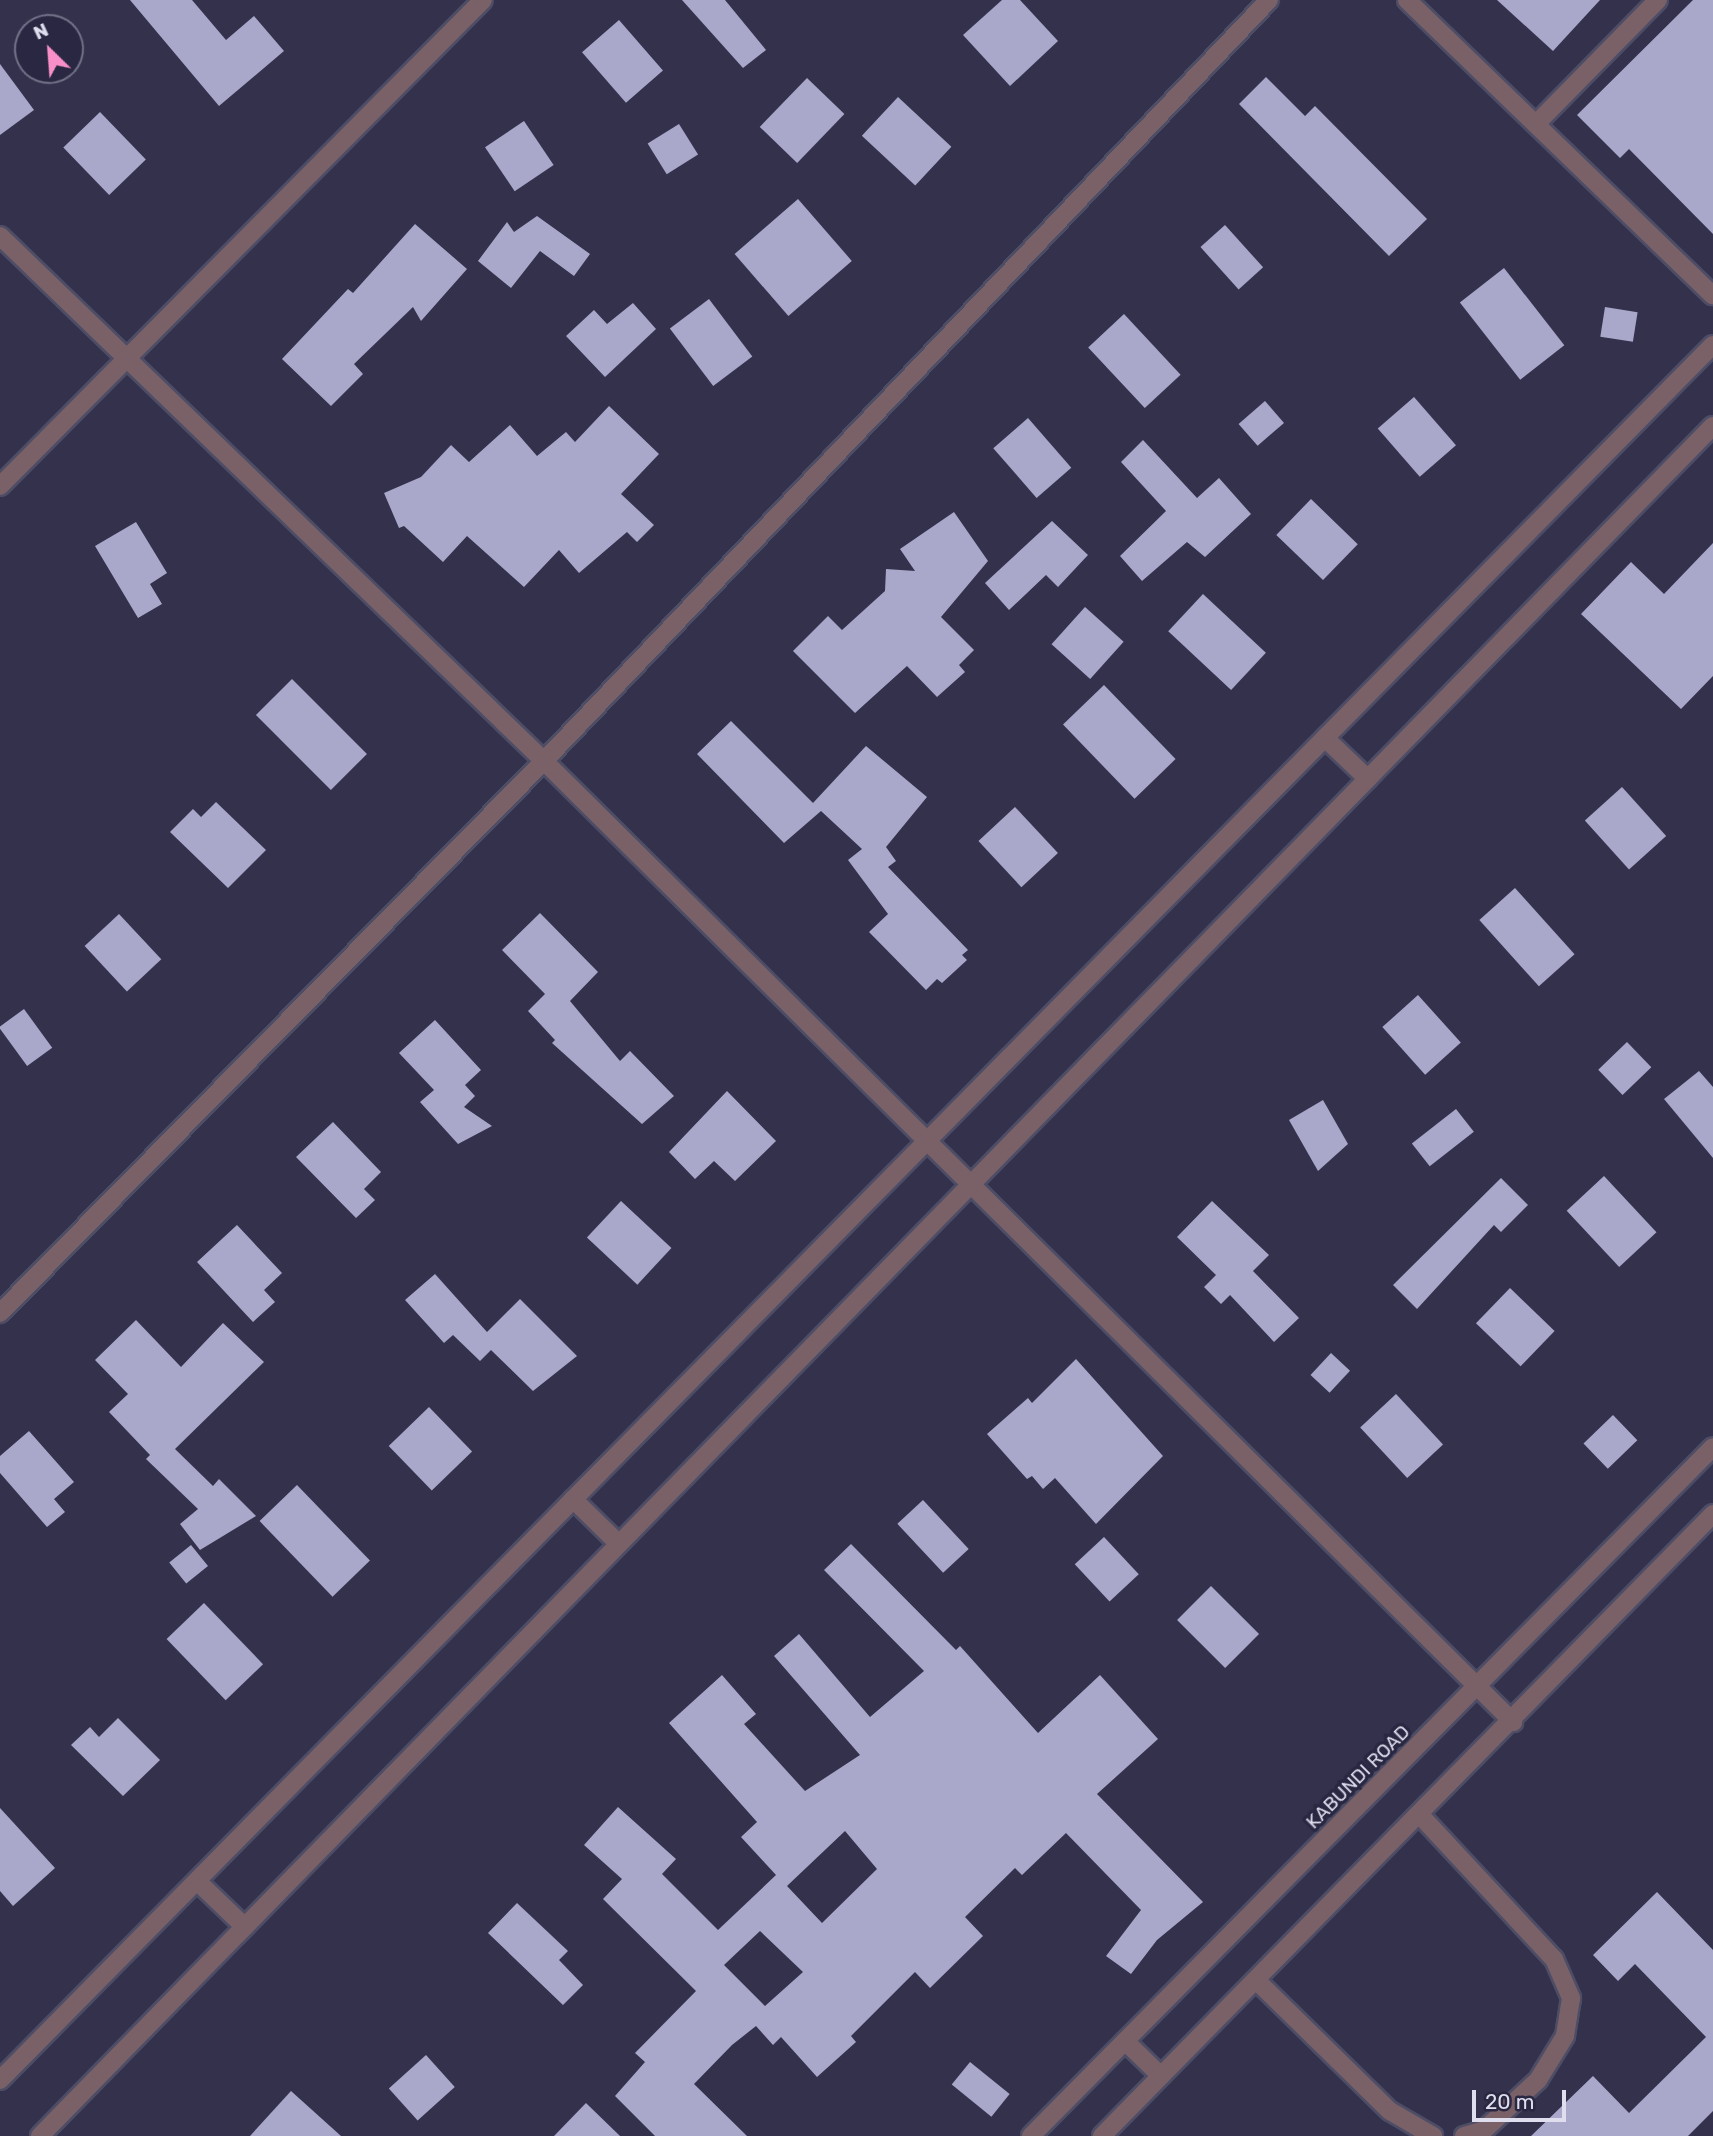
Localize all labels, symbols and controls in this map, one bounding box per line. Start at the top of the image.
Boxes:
north arrow [14,14,84,84]
text: N [30,18,52,45]
street label: KABUNDI ROAD [1301,1720,1415,1834]
scale bar [1475,2076,1570,2120]
text: 20 m [1485,2089,1534,2114]

